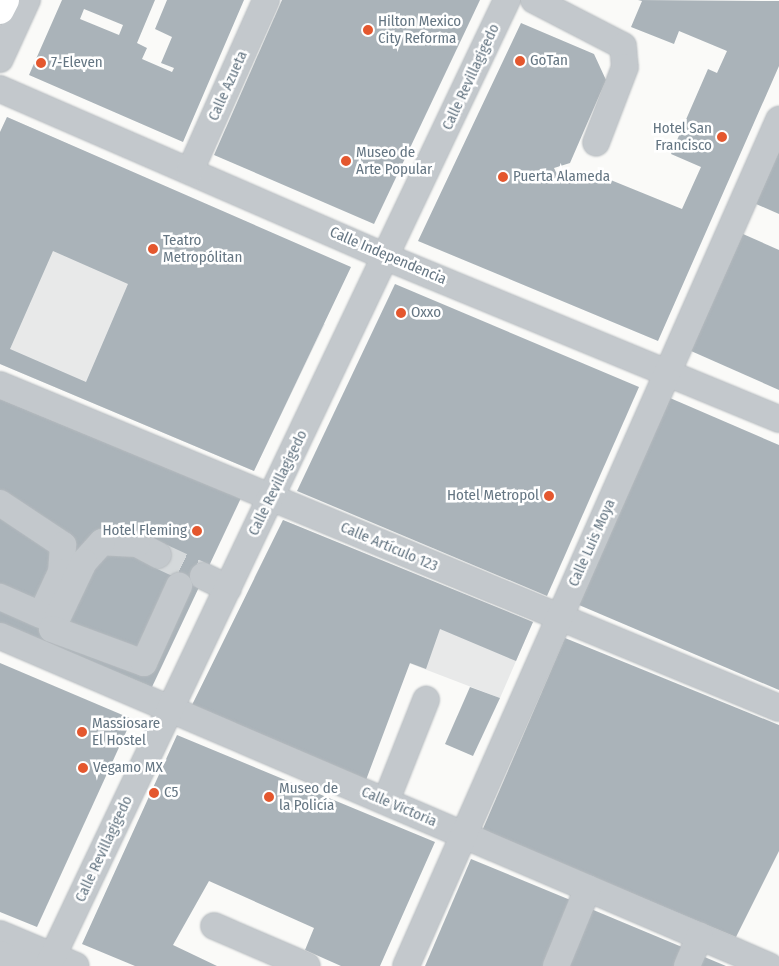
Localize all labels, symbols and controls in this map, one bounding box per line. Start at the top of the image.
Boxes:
place label: Hilton Mexico City Reforma [378,12,461,47]
street label: Calle Revillagigedo [438,21,504,133]
marker: Hilton Mexico City Reforma [362,24,374,36]
street label: Calle Azueta [205,48,251,124]
place label: GoTan [530,52,568,70]
place label: 7-Eleven [51,54,103,72]
marker: GoTan [514,55,526,67]
marker: 7-Eleven [35,57,47,69]
place label: Hotel San Francisco [653,119,712,154]
marker: Hotel San Francisco [716,131,728,143]
place label: Museo de Arte Popular [356,143,432,178]
marker: Museo de Arte Popular [340,155,352,167]
place label: Puerta Alameda [513,168,610,186]
marker: Puerta Alameda [497,171,509,183]
street label: Calle Independencia [327,223,449,289]
place label: Teatro Metropólitan [163,231,242,266]
marker: Teatro Metropólitan [147,243,159,255]
place label: Oxxo [411,304,441,322]
marker: Oxxo [395,307,407,319]
street label: Calle Revillagigedo [245,427,311,539]
place label: Hotel Metropol [447,487,539,505]
marker: Hotel Metropol [543,490,555,502]
street label: Calle Luis Moya [565,497,619,589]
street label: Calle Artículo 123 [338,518,440,576]
place label: Hotel Fleming [102,522,187,540]
marker: Hotel Fleming [191,525,203,537]
place label: Massiosare El Hostel [92,714,160,749]
marker: Massiosare El Hostel [76,726,88,738]
place label: Vegamo MX [93,759,163,777]
marker: Vegamo MX [77,762,89,774]
place label: Museo de la Policía [279,779,338,814]
street label: Calle Victoria [359,783,439,831]
place label: C5 [164,784,178,802]
marker: C5 [148,787,160,799]
marker: Museo de la Policía [263,791,275,803]
street label: Calle Revillagigedo [71,793,137,905]

